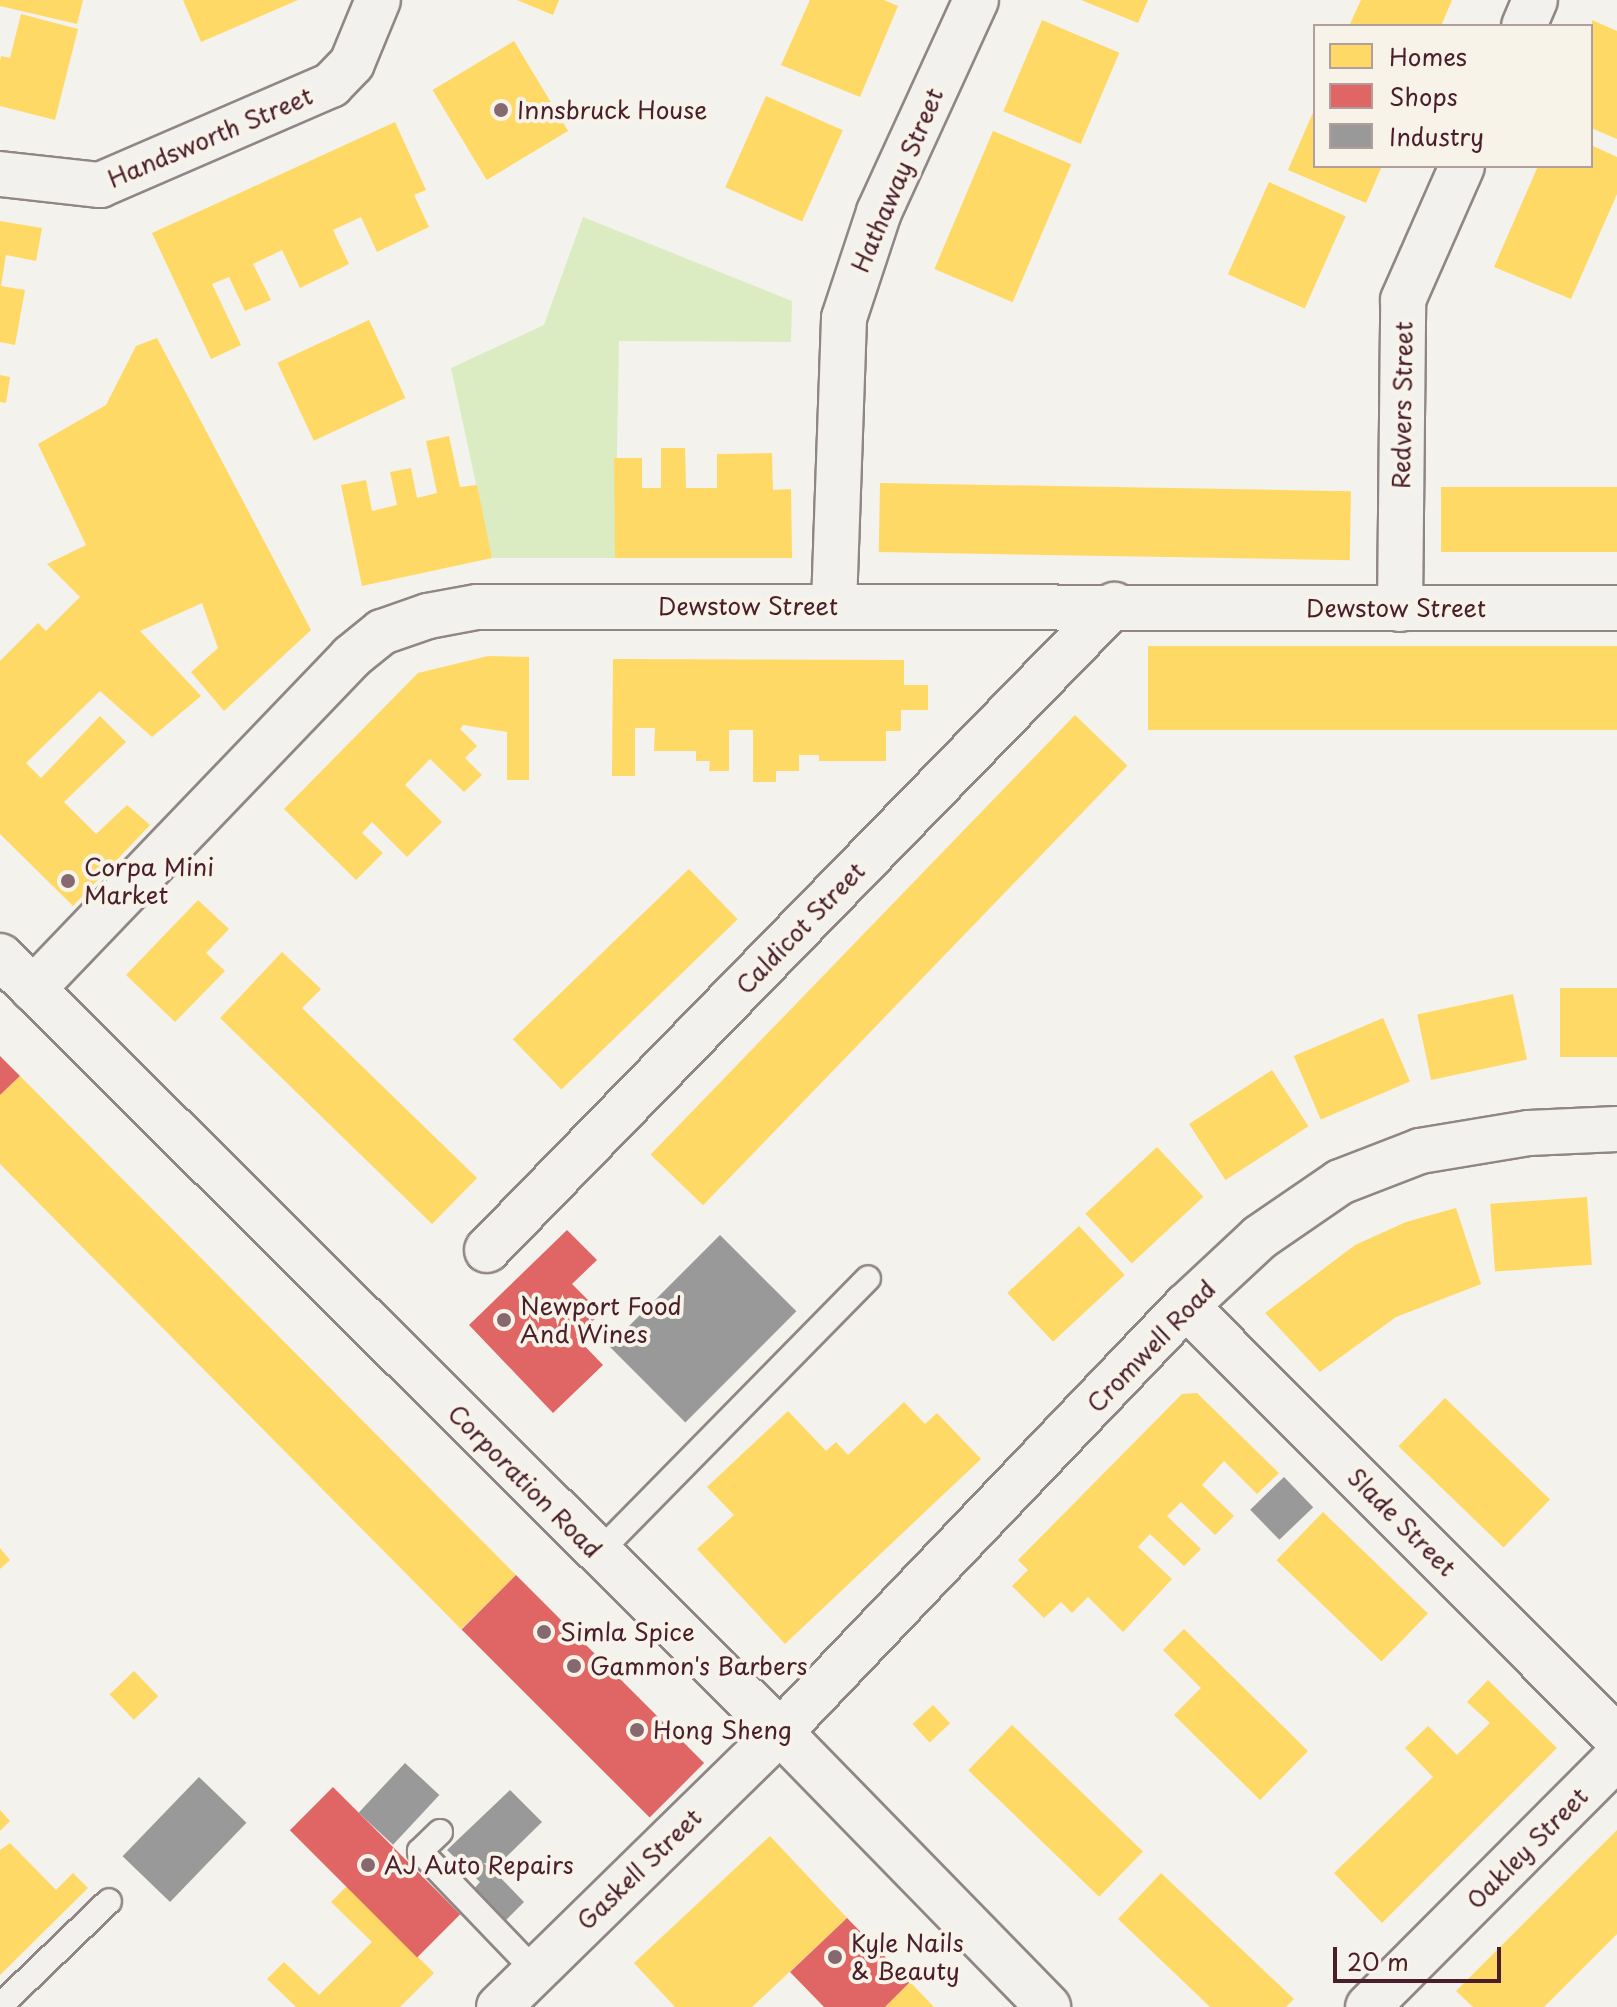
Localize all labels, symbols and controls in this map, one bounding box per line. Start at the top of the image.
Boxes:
legend [1313,24,1593,168]
text: Homes [1389,38,1467,74]
text: Shops [1389,78,1458,114]
street label: Handsworth Street [102,81,318,193]
street label: Hathaway Street [845,84,949,276]
place label: Innsbruck House [517,96,709,124]
marker: Innsbruck House [492,101,510,119]
text: Industry [1389,118,1484,154]
street label: Redvers Street [1386,320,1418,490]
street label: Dewstow Street [658,592,838,620]
street label: Dewstow Street [1306,594,1486,622]
place label: Corpa Mini Market [84,853,213,909]
street label: Caldicot Street [729,855,871,1001]
marker: Corpa Mini Market [59,872,77,890]
street label: Cromwell Road [1080,1274,1222,1418]
place label: Newport Food And Wines [520,1292,682,1348]
marker: Newport Food And Wines [495,1311,513,1329]
street label: Corporation Road [442,1398,608,1564]
street label: Slade Street [1342,1462,1462,1582]
place label: Simla Spice [560,1618,696,1646]
marker: Simla Spice [535,1623,553,1641]
place label: Gammon's Barbers [590,1652,807,1680]
marker: Gammon's Barbers [565,1657,583,1675]
place label: Hong Sheng [653,1716,792,1744]
marker: Hong Sheng [628,1721,646,1739]
street label: Oakley Street [1460,1781,1594,1915]
street label: Gaskell Street [570,1802,708,1936]
place label: AJ Auto Repairs [384,1851,575,1879]
marker: AJ Auto Repairs [359,1856,377,1874]
place label: Kyle Nails & Beauty [851,1929,965,1985]
scale bar [1337,1931,1505,1981]
text: 20 m [1347,1943,1409,1979]
marker: Kyle Nails & Beauty [826,1948,844,1966]

